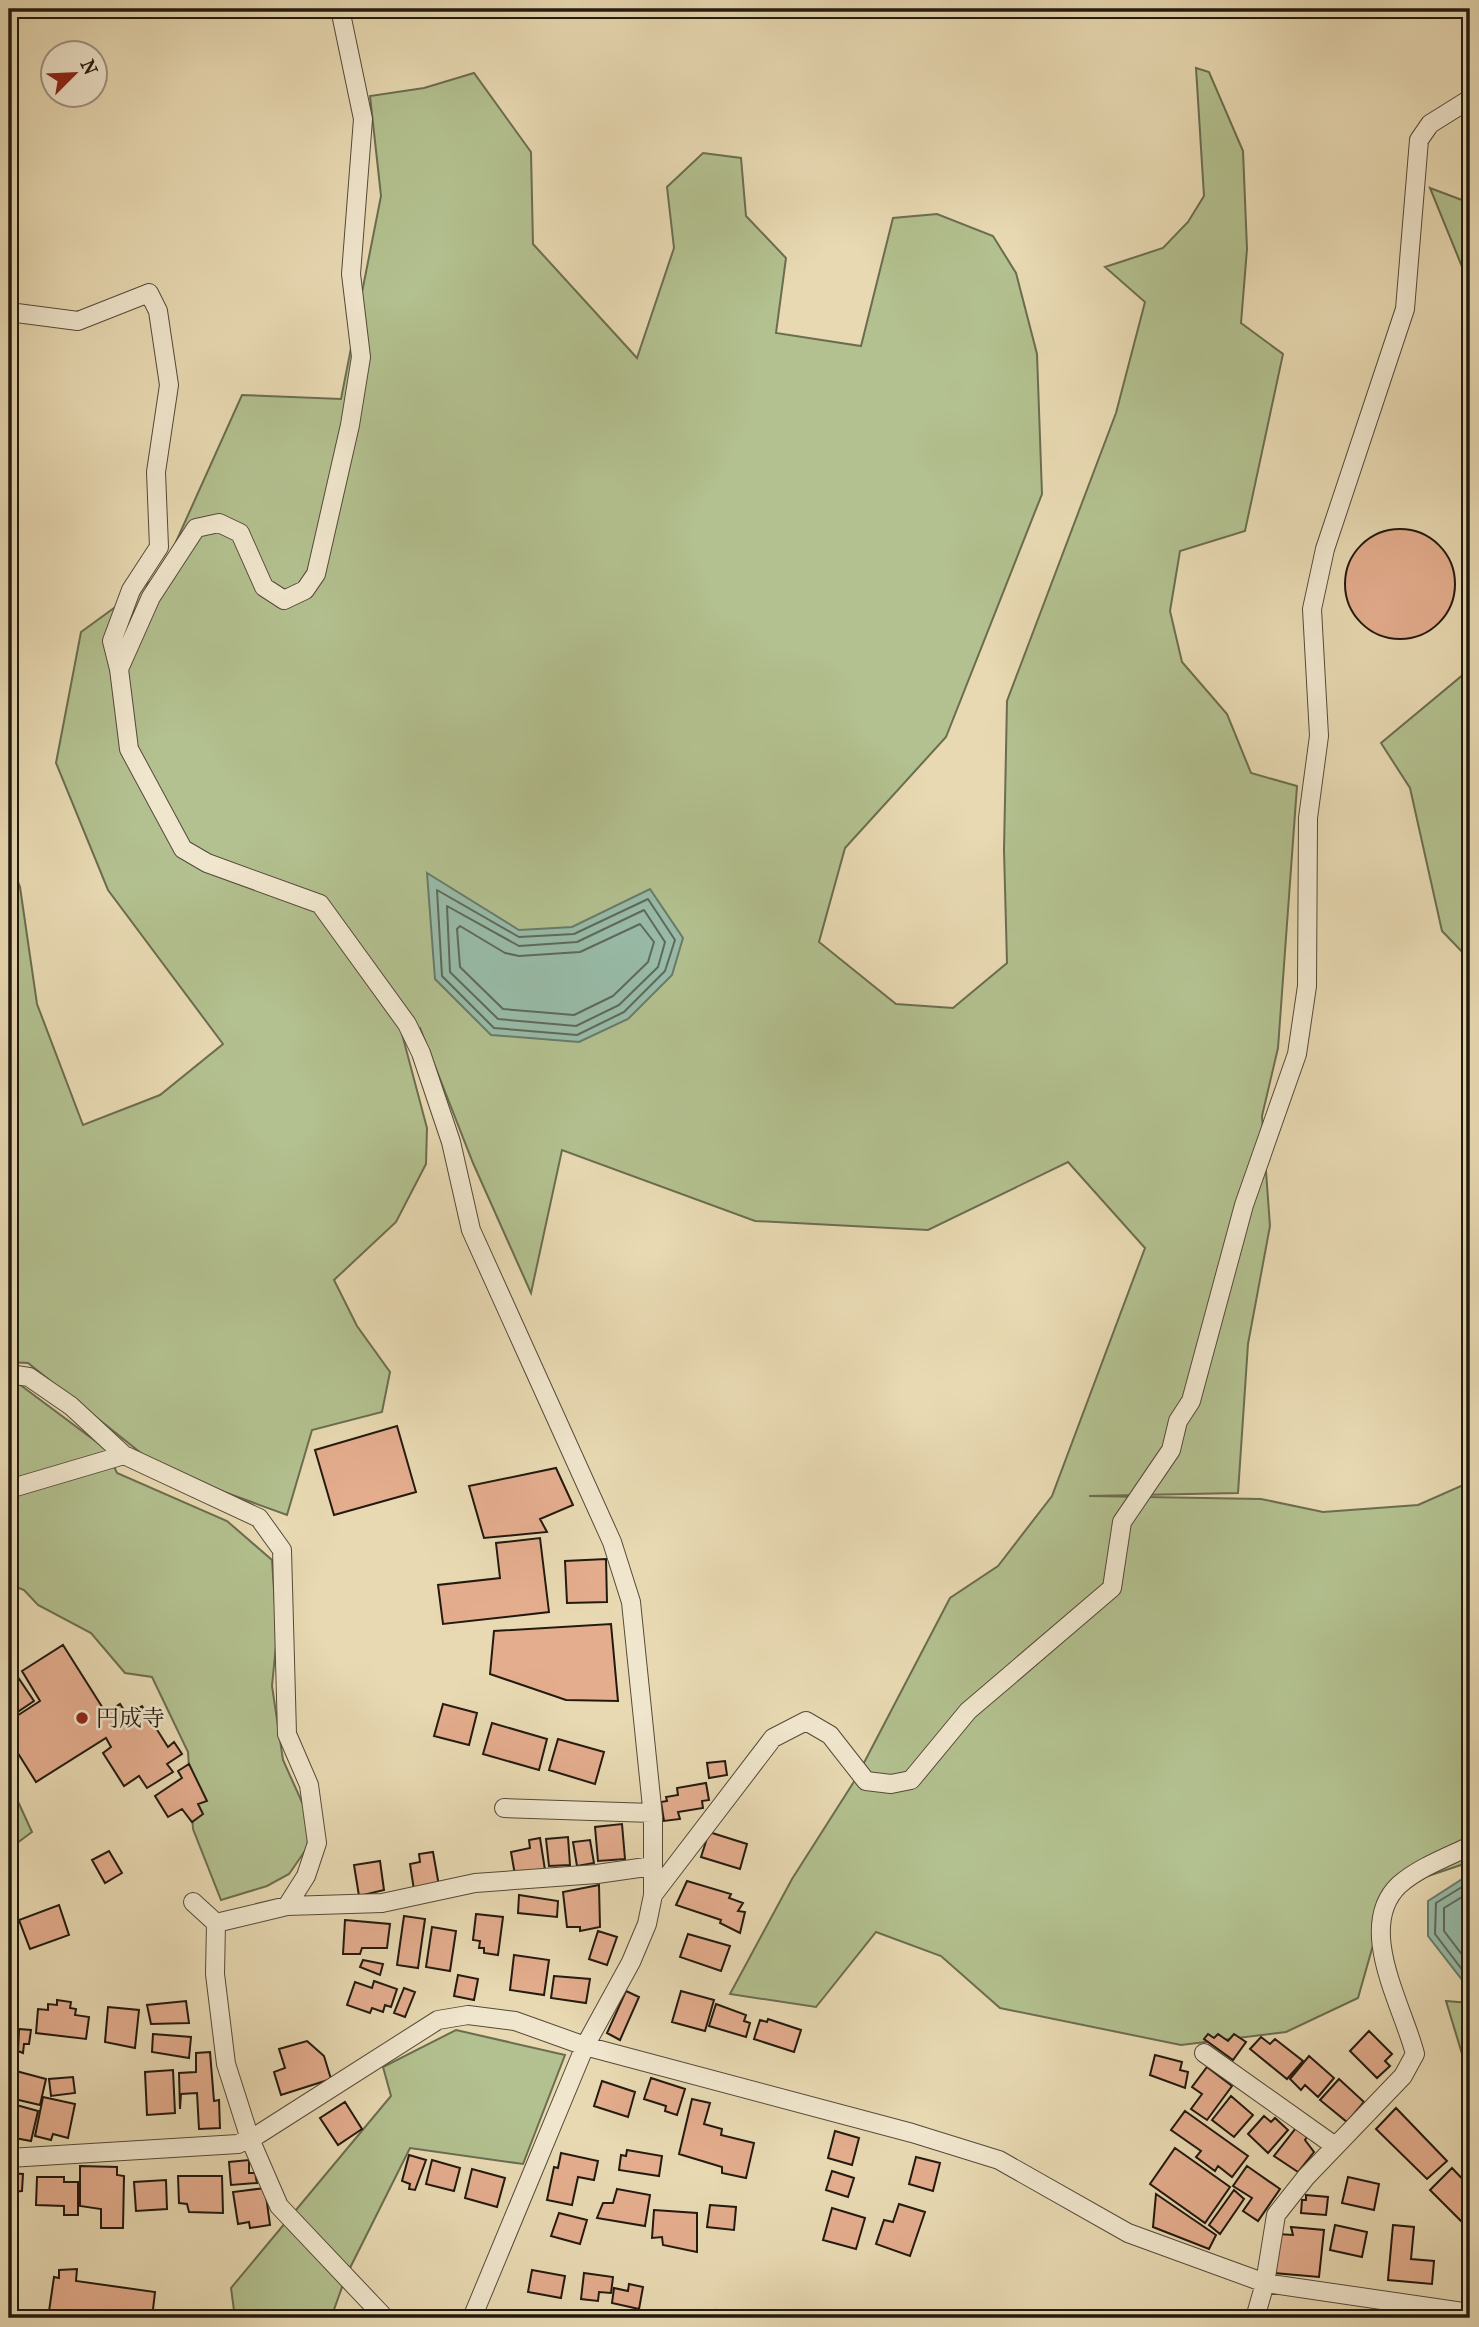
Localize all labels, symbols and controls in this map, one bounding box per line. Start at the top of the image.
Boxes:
north arrow [38,38,108,108]
text: N [76,56,102,79]
place label: 円成寺 [96,1705,165,1732]
marker: 円成寺 [74,1710,90,1726]

